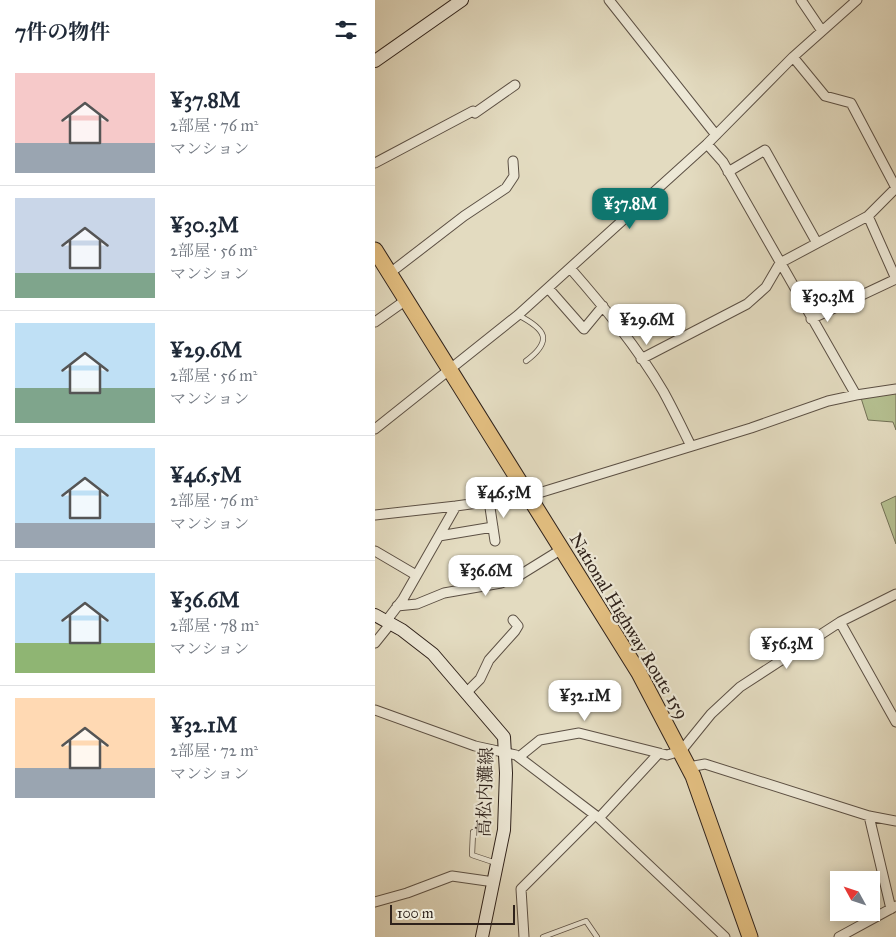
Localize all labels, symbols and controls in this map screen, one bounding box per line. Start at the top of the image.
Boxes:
icon: filters [332,16,360,44]
text: 7件の物件 [15,19,110,45]
text: ¥37.8M [170,87,240,113]
icon: home [55,93,115,153]
text: 2部屋 · 76 m² [170,116,259,135]
text: マンション [170,139,249,158]
pin: ¥37.8M [589,188,671,230]
text: ¥37.8M [603,194,657,213]
text: ¥30.3M [170,212,239,238]
icon: home [55,218,115,278]
text: 2部屋 · 56 m² [170,241,257,260]
text: マンション [170,264,249,283]
pin: ¥30.3M [787,280,869,323]
text: ¥30.3M [802,287,854,306]
pin: ¥29.6M [606,304,688,346]
text: ¥29.6M [619,310,675,329]
text: ¥29.6M [170,337,242,363]
icon: home [55,343,115,403]
text: 2部屋 · 56 m² [170,366,257,385]
text: マンション [170,389,249,408]
text: ¥46.5M [170,462,242,488]
icon: home [55,468,115,528]
pin: ¥46.5M [463,476,545,519]
text: ¥46.5M [477,483,531,502]
text: 2部屋 · 76 m² [170,491,259,510]
text: マンション [170,514,249,533]
street label: National Highway Route 159 [564,529,693,724]
pin: ¥36.6M [445,554,527,597]
text: ¥36.6M [459,561,513,580]
text: ¥36.6M [170,587,240,613]
icon: home [55,593,115,653]
text: 2部屋 · 78 m² [170,616,259,635]
pin: ¥56.3M [746,628,828,670]
text: ¥56.3M [761,634,813,653]
text: マンション [170,639,249,658]
pin: ¥32.1M [544,680,626,722]
text: ¥32.1M [559,686,611,705]
text: ¥32.1M [170,712,237,738]
icon: home [55,718,115,778]
text: 2部屋 · 72 m² [170,741,258,760]
street label: 高松内灘線 [472,747,498,837]
text: マンション [170,764,249,783]
north arrow [830,871,880,921]
map controls [830,871,880,921]
scale bar [390,902,515,925]
text: 100 m [397,905,434,922]

